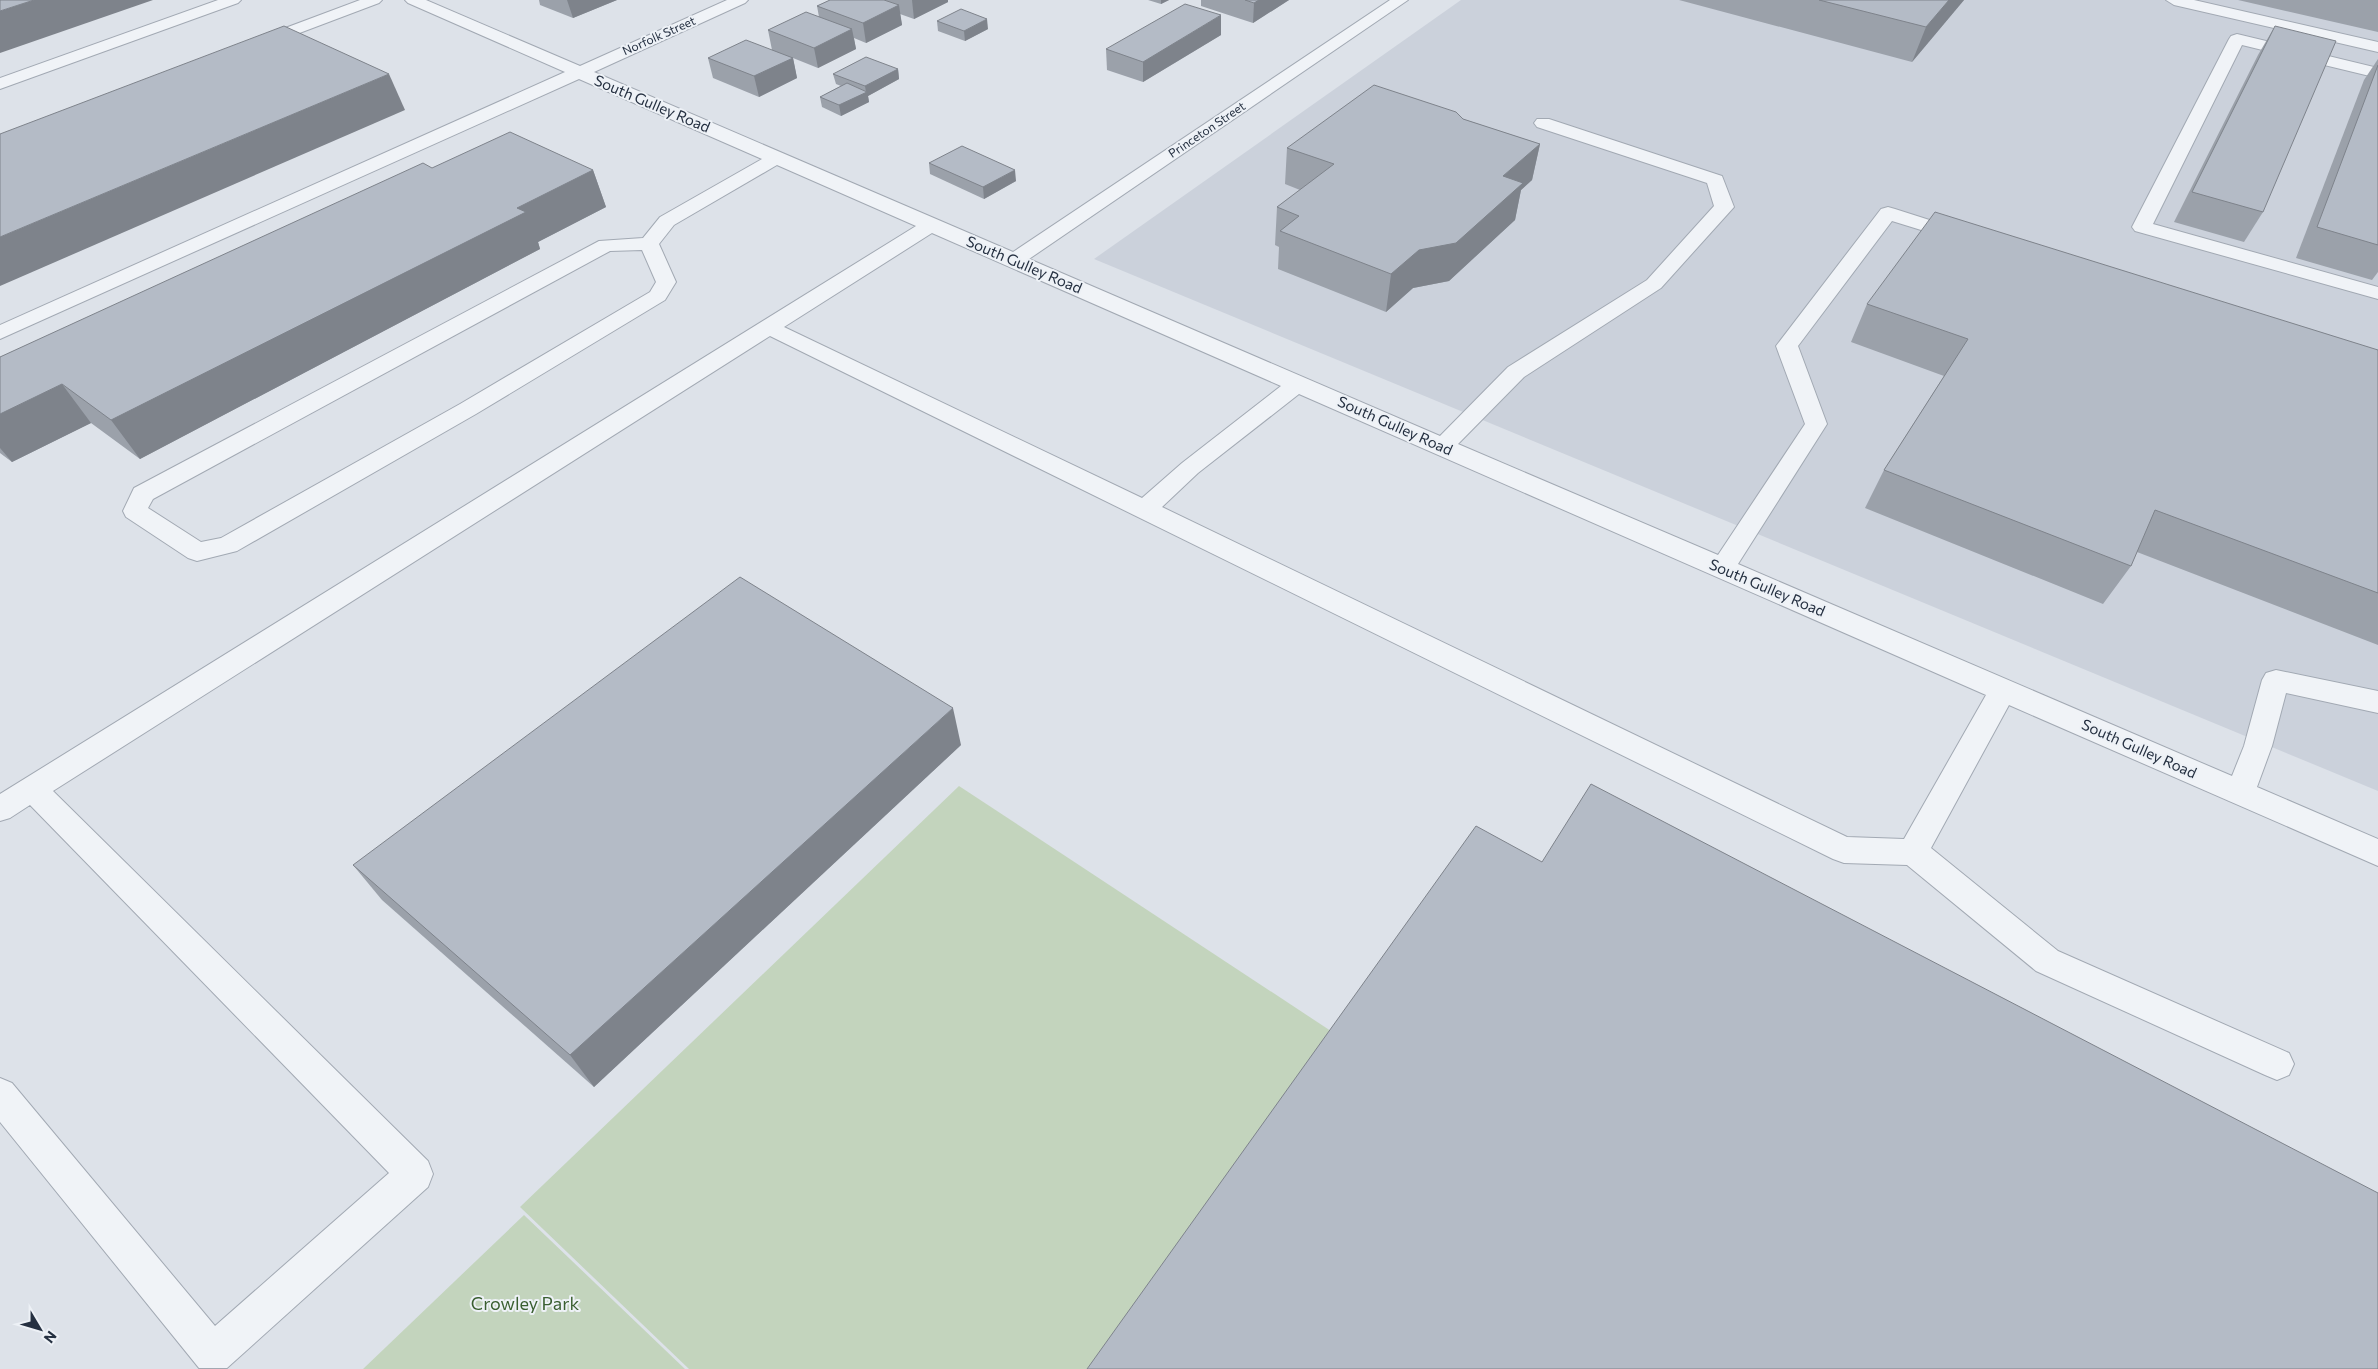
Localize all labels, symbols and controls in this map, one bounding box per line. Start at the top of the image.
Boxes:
street label: Norfolk Street [620,13,697,57]
street label: South Gulley Road [592,71,713,136]
street label: Princeton Street [1165,98,1248,160]
street label: South Gulley Road [964,232,1085,297]
street label: South Gulley Road [1335,392,1456,459]
street label: South Gulley Road [1707,555,1828,620]
street label: South Gulley Road [2079,715,2200,782]
park label: Crowley Park [471,1292,579,1314]
north arrow [15,1304,65,1354]
text: N [41,1328,61,1347]

